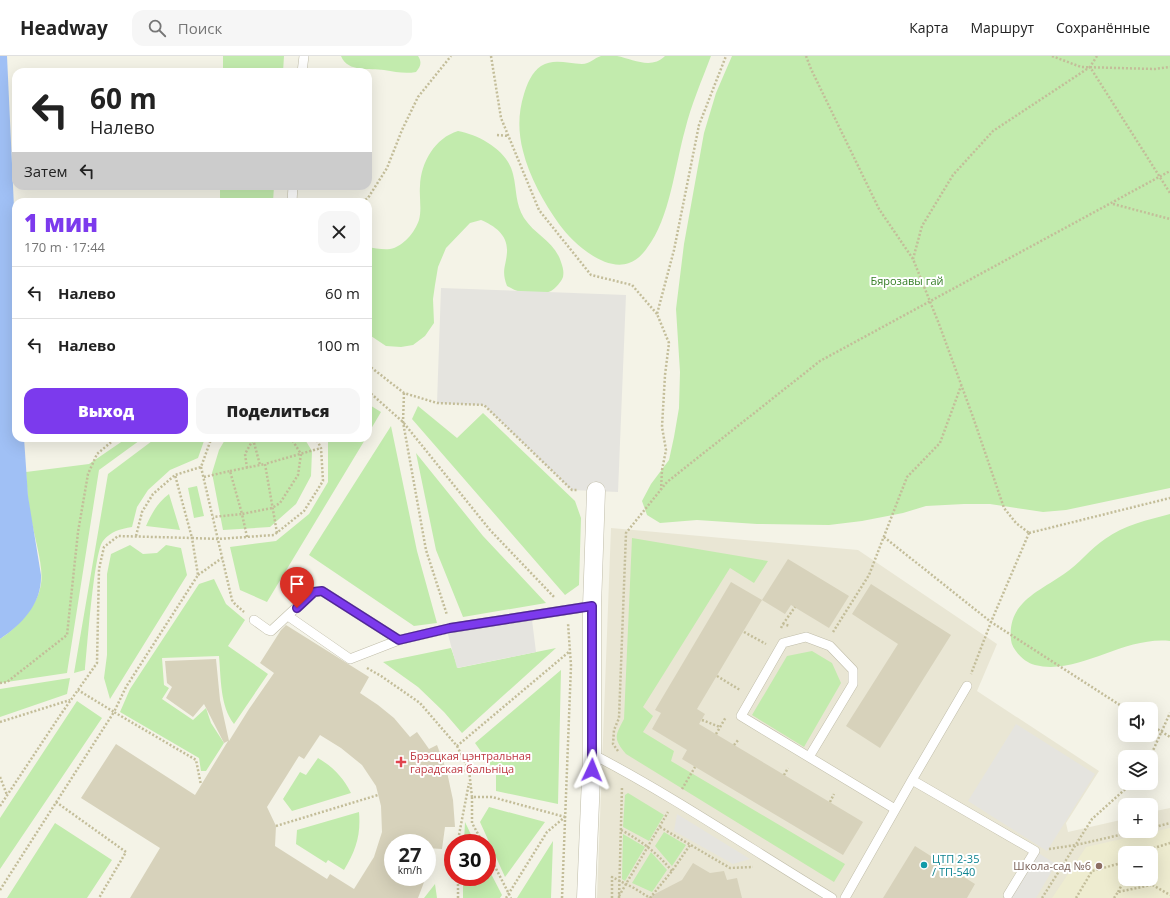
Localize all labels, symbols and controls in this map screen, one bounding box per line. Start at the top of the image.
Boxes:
search box [132,10,412,46]
text: Headway [20,15,108,41]
icon: search [146,17,168,39]
text: Поиск [178,18,222,38]
text: Карта [909,18,948,37]
text: Маршрут [970,18,1034,37]
text: Сохранённые [1056,18,1150,37]
text: 60 m [90,79,157,117]
icon: left [24,84,76,136]
text: Налево [90,115,155,139]
icon: left [76,160,98,182]
text: Затем [24,161,68,181]
text: 1 мин [24,206,98,239]
button: close [318,211,360,253]
text: 170 m · 17:44 [24,238,105,256]
park label: Бярозавы гай [870,273,944,288]
icon: left [24,282,46,304]
text: Налево [58,283,116,303]
text: 60 m [325,283,360,303]
icon: left [24,334,46,356]
text: Налево [58,335,116,355]
text: 100 m [316,335,360,355]
button: Выход [24,388,188,434]
button: Поделиться [196,388,360,434]
pin [280,567,314,608]
icon: arrive [286,573,308,595]
map controls [1118,702,1158,886]
button: sound [1118,702,1158,742]
place label: Брэсцкая цэнтральная гарадская бальніца [410,748,531,776]
position arrow [571,749,613,791]
button: layers [1118,750,1158,790]
marker: Брэсцкая цэнтральная гарадская бальніца [395,756,407,768]
button: + [1118,798,1158,838]
speed limit sign: 30 [444,834,496,886]
text: 27 [399,841,421,868]
button: − [1118,846,1158,886]
place label: ЦТП 2-35 / ТП-540 [932,851,979,879]
place label: Школа-сад №6 [1013,858,1091,873]
marker: ЦТП 2-35 / ТП-540 [919,860,929,870]
marker: Школа-сад №6 [1094,861,1104,871]
text: km/h [398,863,422,877]

